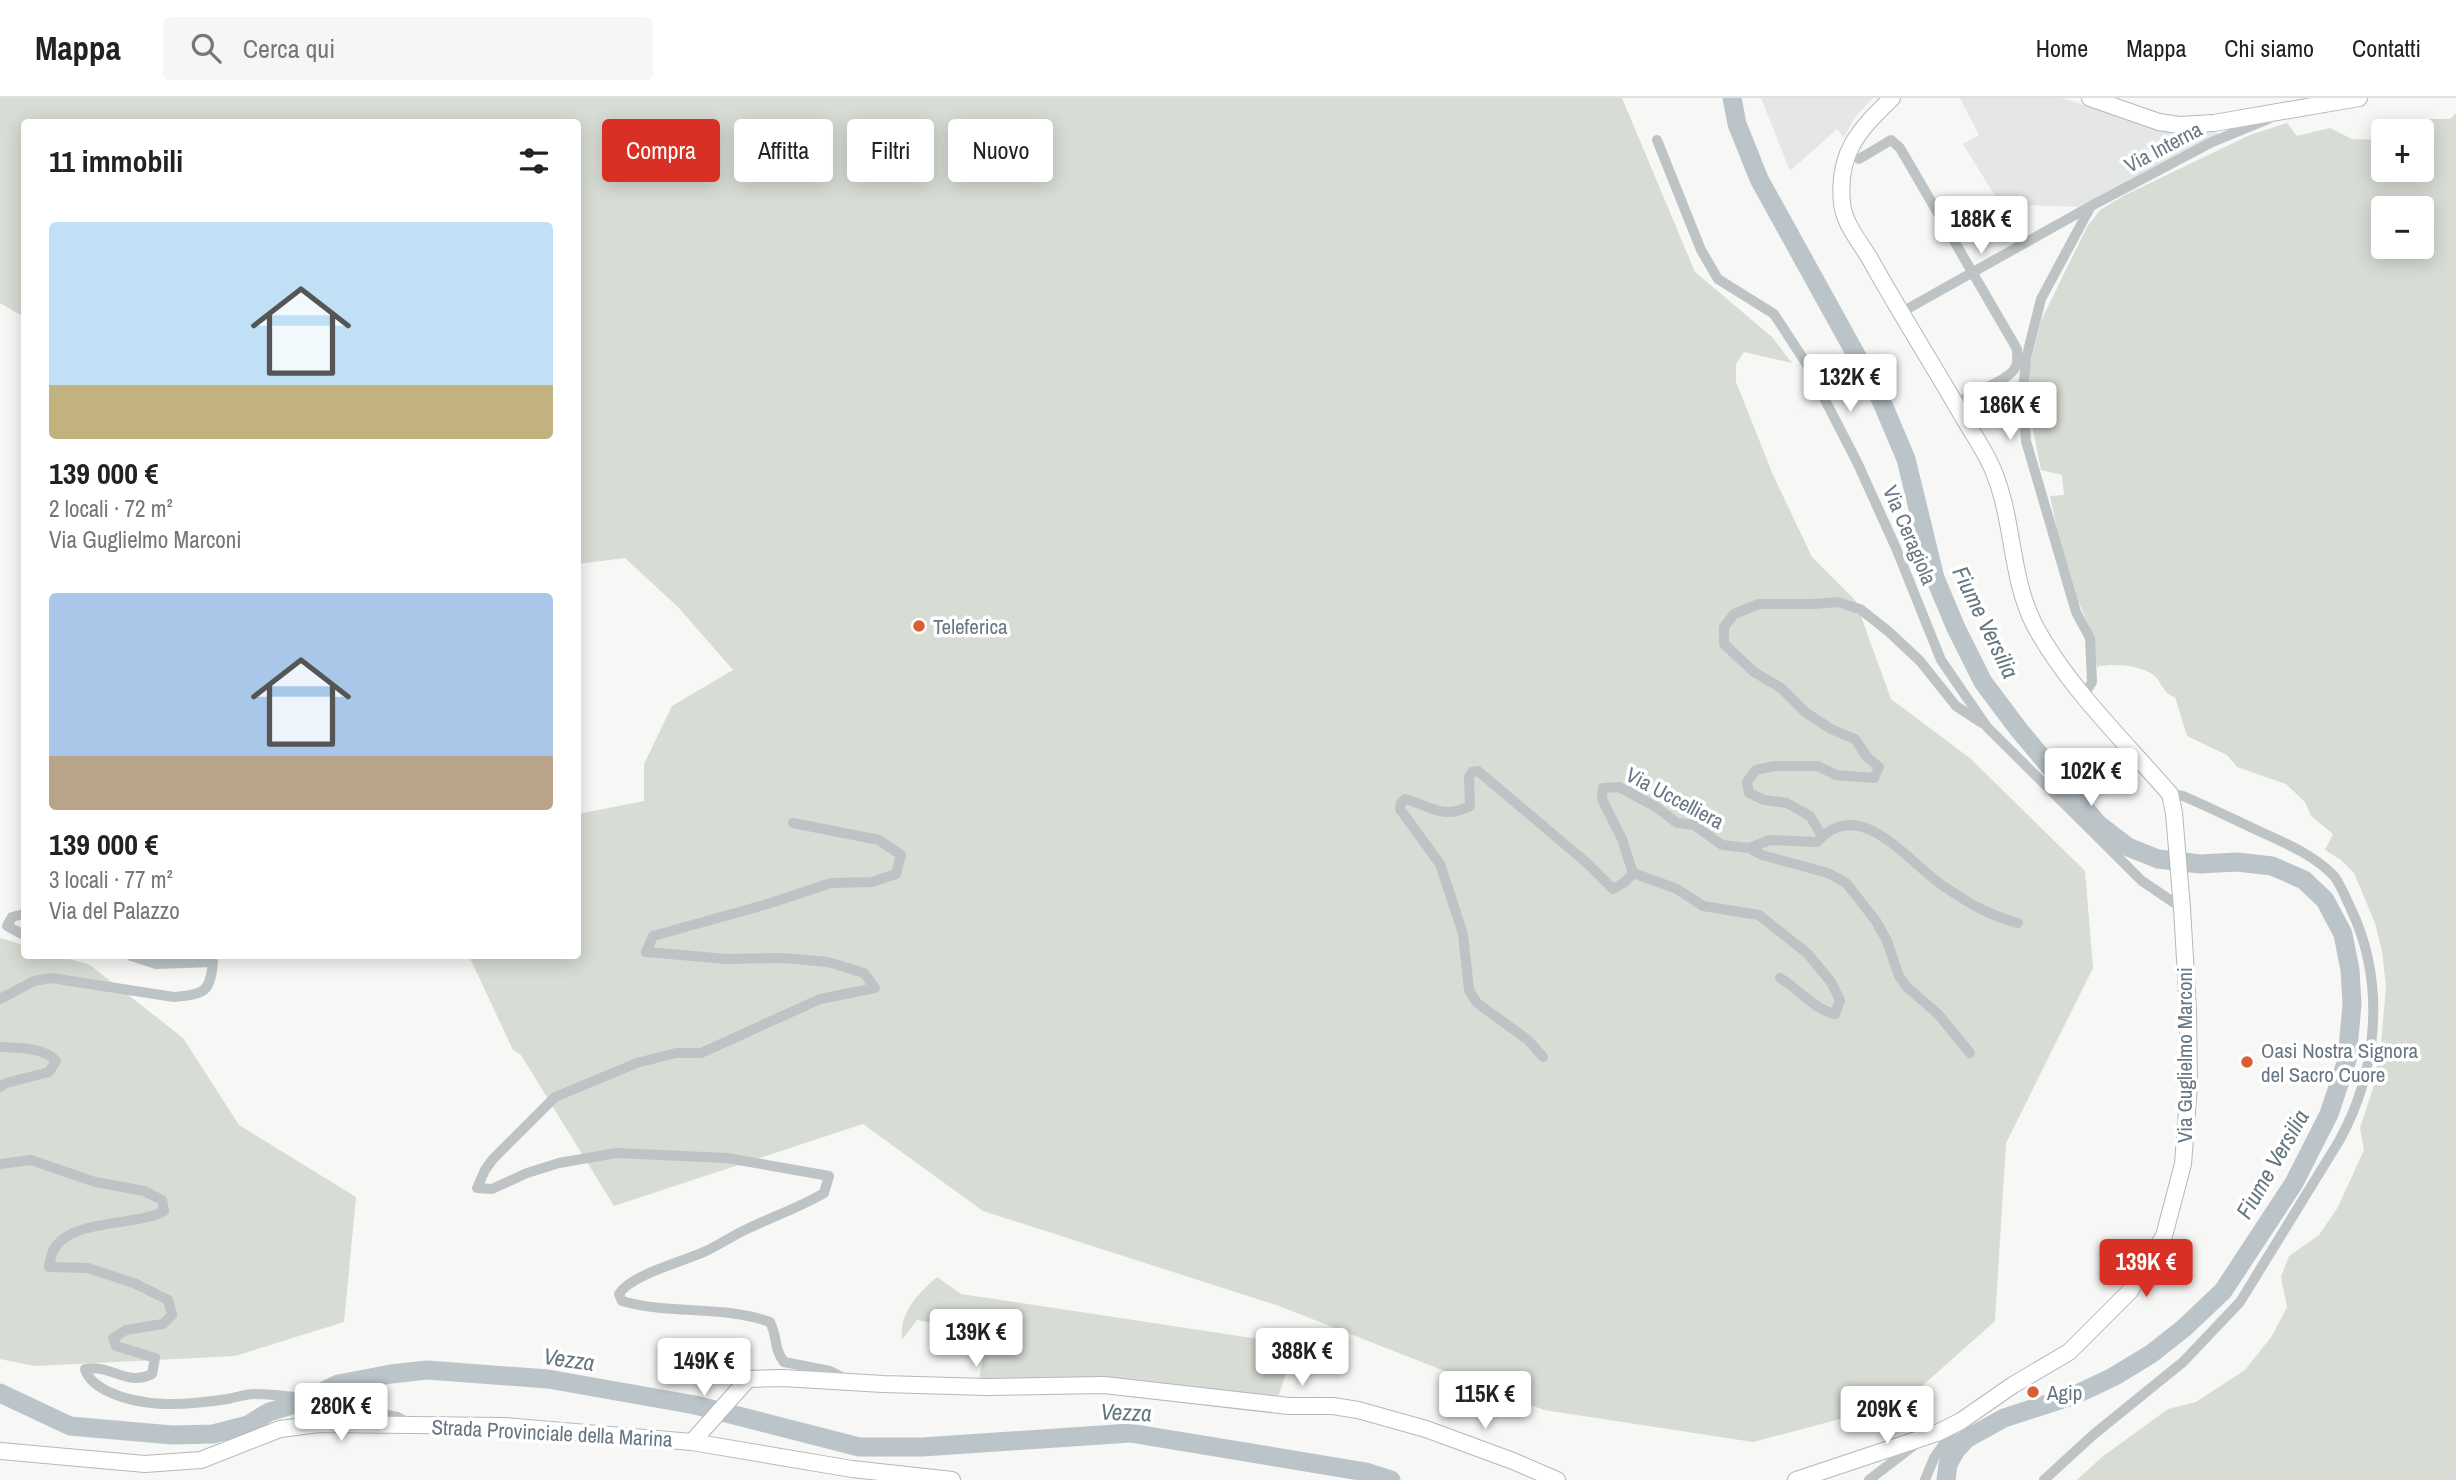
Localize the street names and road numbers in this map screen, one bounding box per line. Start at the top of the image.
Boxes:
street label: Via Interna [2119,114,2207,180]
street label: Via Ceragiola [1876,481,1944,589]
street label: Via Uccelliera [1621,760,1729,836]
street label: Via Guglielmo Marconi [2170,967,2199,1143]
street label: Strada Provinciale della Marina [431,1412,674,1454]

